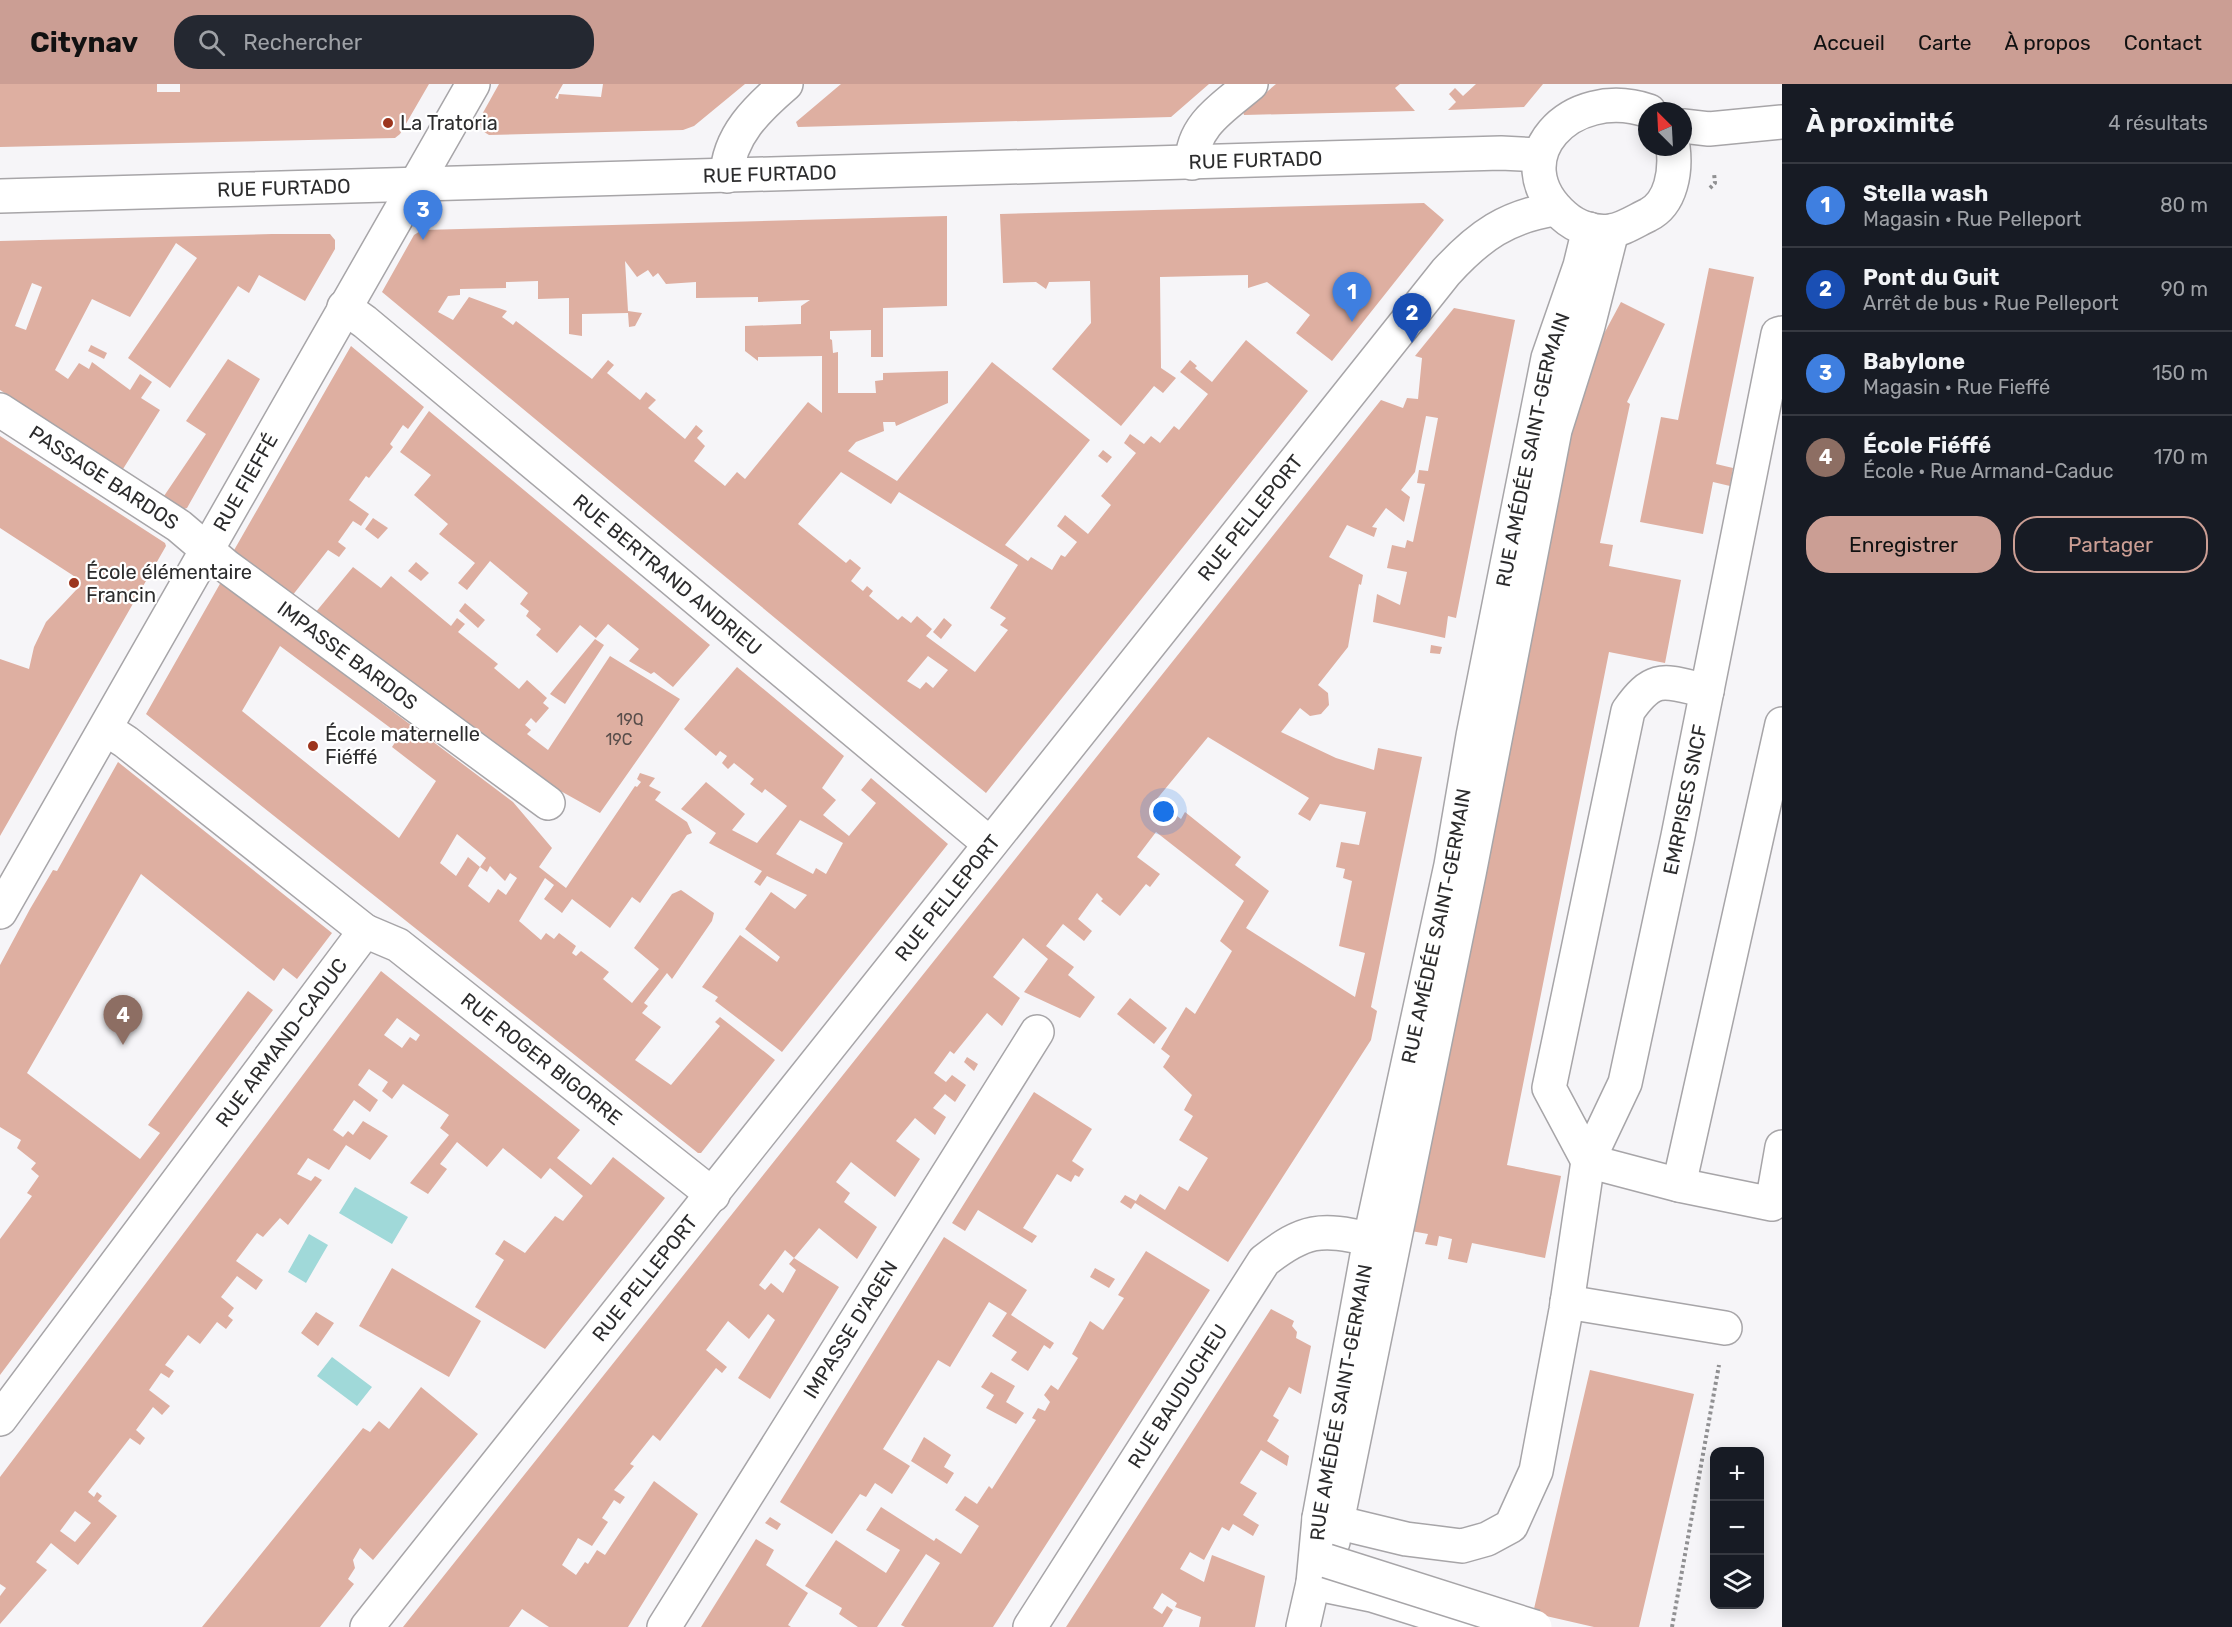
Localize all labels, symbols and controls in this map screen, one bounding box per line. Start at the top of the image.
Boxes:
search box [174,15,594,69]
text: Citynav [30,26,138,59]
icon: search [195,26,228,59]
text: Rechercher [243,29,362,56]
text: Accueil [1813,30,1885,55]
text: Carte [1918,30,1971,55]
text: À propos [2004,30,2091,55]
text: Contact [2124,30,2202,55]
north arrow [1638,102,1692,156]
text: À proximité [1806,108,1955,139]
place label: La Tratoria [400,111,498,135]
text: 4 résultats [2108,111,2208,135]
marker: La Tratoria [381,116,395,130]
street label: RUE FURTADO [1188,146,1323,174]
street label: RUE FURTADO [703,160,837,188]
street label: RUE FURTADO [217,174,351,202]
text: Stella wash [1863,180,1988,207]
pin: 3 [404,190,442,240]
text: 1 [1821,193,1830,217]
text: 80 m [2160,193,2208,217]
text: Magasin · Rue Pelleport [1863,207,2081,231]
text: Pont du Guit [1863,264,1999,291]
pin: 1 [1332,272,1372,322]
text: 2 [1819,277,1832,301]
text: 90 m [2161,277,2208,301]
text: Arrêt de bus · Rue Pelleport [1863,291,2119,315]
pin: 2 [1392,294,1432,343]
street label: RUE AMÉDÉE SAINT-GERMAIN [1491,309,1575,589]
text: Babylone [1863,348,1965,375]
text: 3 [1819,361,1832,385]
text: 150 m [2152,361,2208,385]
text: Magasin · Rue Fieffé [1863,375,2050,399]
street label: PASSAGE BARDOS [25,420,183,535]
street label: RUE FIEFFÉ [208,429,283,535]
text: École Fiéffé [1863,432,1991,459]
text: 4 [1819,445,1832,469]
text: 170 m [2154,445,2208,469]
street label: RUE PELLEPORT [1193,449,1308,586]
text: École · Rue Armand-Caduc [1863,459,2114,483]
street label: RUE BERTRAND ANDRIEU [568,489,767,660]
button: Enregistrer [1806,516,2001,573]
button: Partager [2013,516,2208,573]
place label: École élémentaire Francin [86,560,252,607]
marker: École élémentaire Francin [67,576,81,590]
street label: IMPASSE BARDOS [273,596,422,715]
house number: 19Q [616,710,644,729]
place label: École maternelle Fiéffé [325,722,480,769]
street label: EMRPISES SNCF [1658,722,1712,877]
house number: 19C [606,730,633,749]
marker: École maternelle Fiéffé [306,739,320,753]
street label: RUE AMÉDÉE SAINT-GERMAIN [1396,786,1476,1066]
your location [1149,797,1178,826]
street label: RUE PELLEPORT [890,830,1005,966]
street label: RUE ARMAND-CADUC [211,954,352,1132]
street label: RUE ROGER BIGORRE [456,988,627,1130]
pin: 4 [104,996,142,1045]
street label: RUE PELLEPORT [587,1210,703,1346]
street label: IMPASSE D'AGEN [798,1256,903,1403]
street label: RUE AMÉDÉE SAINT-GERMAIN [1305,1262,1377,1542]
street label: RUE BAUDUCHEU [1123,1320,1232,1473]
map controls [1710,1447,1764,1609]
button: + [1710,1447,1764,1501]
button: − [1710,1501,1764,1555]
button: layers [1710,1555,1764,1609]

